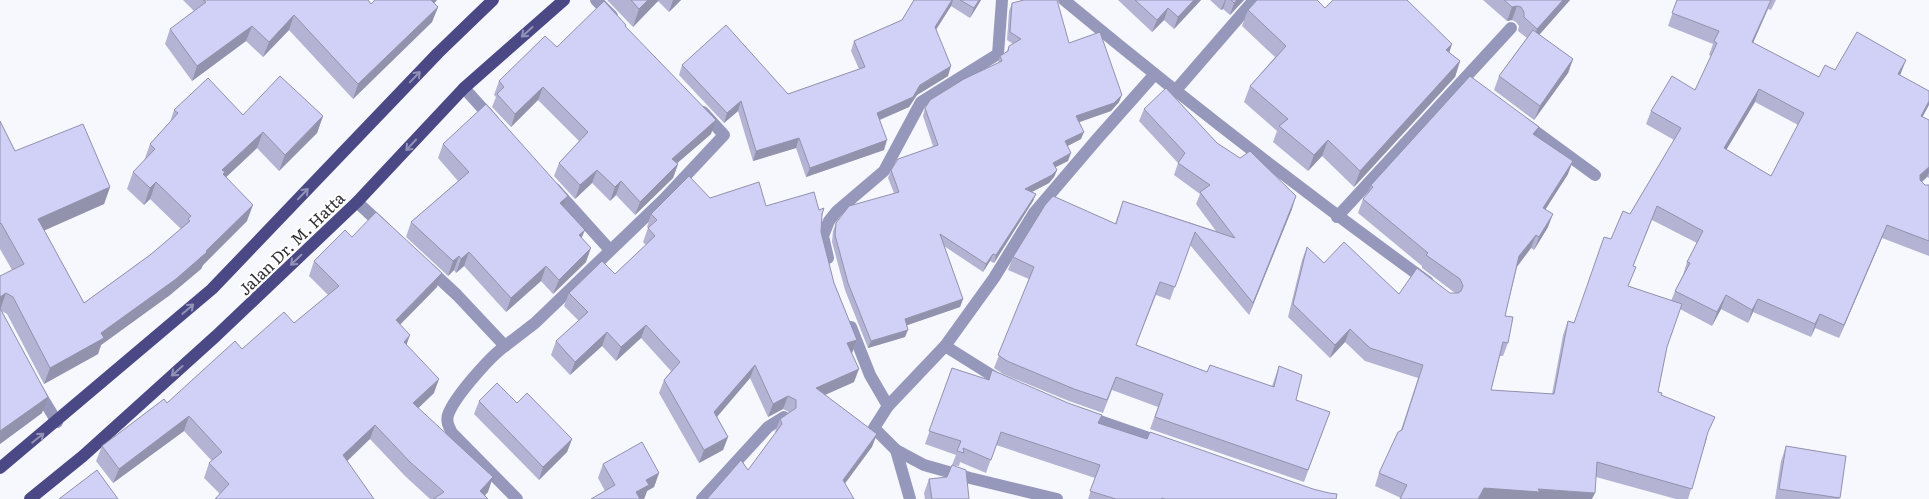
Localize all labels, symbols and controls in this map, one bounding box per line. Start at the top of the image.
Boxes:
one-way arrow [521,27,534,38]
one-way arrow [409,71,421,83]
one-way arrow [405,139,417,152]
street label: Jalan Dr. M. Hatta [232,186,350,300]
one-way arrow [297,188,309,201]
one-way arrow [290,254,302,267]
one-way arrow [181,304,194,315]
one-way arrow [171,365,184,377]
one-way arrow [31,432,44,443]

